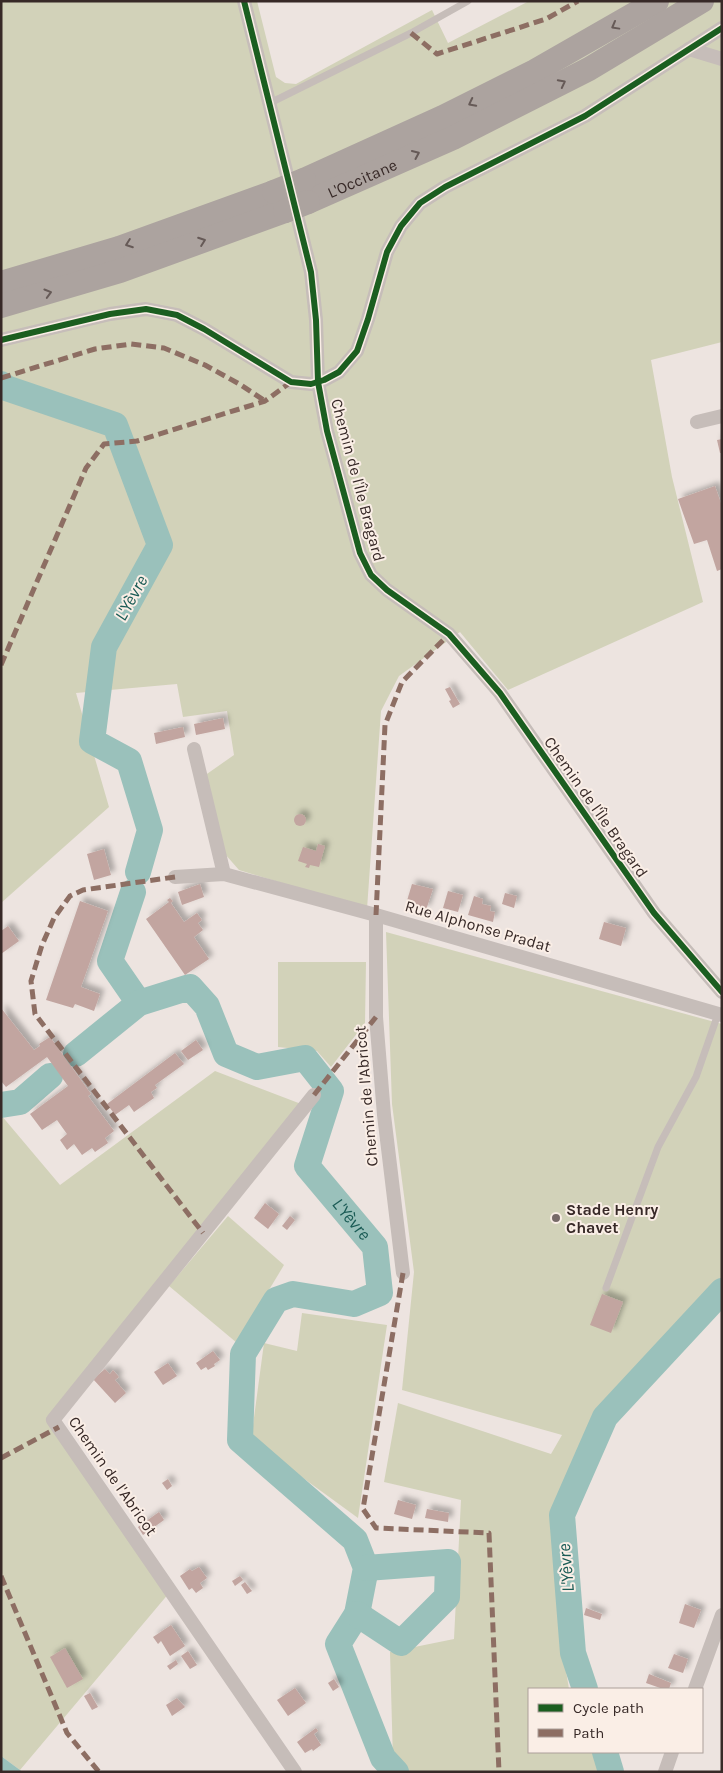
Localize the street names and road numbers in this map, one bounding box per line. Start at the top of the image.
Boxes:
street label: L'Occitane [324,155,400,202]
street label: Chemin de l'Île Bragard [327,397,389,563]
street label: Chemin de l'Île Bragard [540,733,652,881]
street label: Rue Alphonse Pradat [403,896,553,956]
street label: Chemin de l'Abricot [350,1025,382,1167]
street label: Chemin de l'Abricot [65,1413,161,1539]

